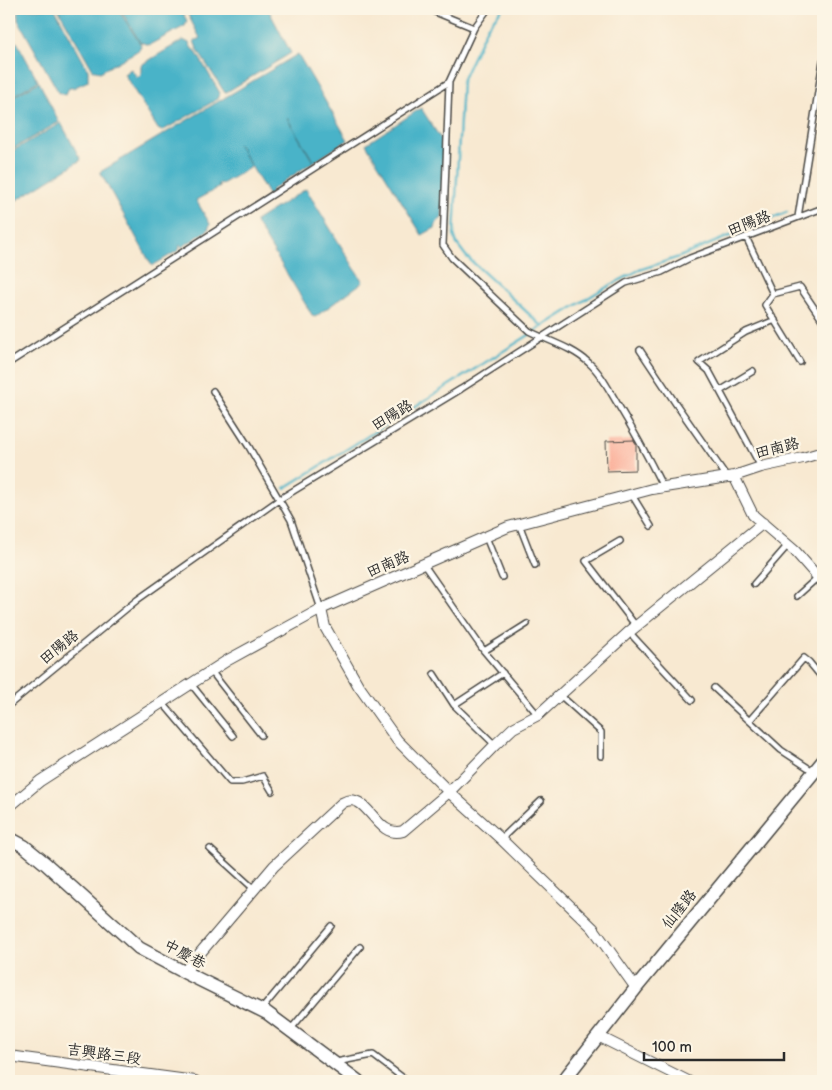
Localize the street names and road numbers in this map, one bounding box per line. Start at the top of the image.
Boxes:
street label: 田陽路 [725,207,774,240]
street label: 田陽路 [368,396,416,435]
street label: 田南路 [753,434,801,463]
street label: 田南路 [364,547,413,582]
street label: 田陽路 [36,626,83,669]
street label: 仙隆路 [658,886,701,933]
street label: 中慶巷 [160,935,209,973]
street label: 吉興路三段 [65,1040,142,1069]

